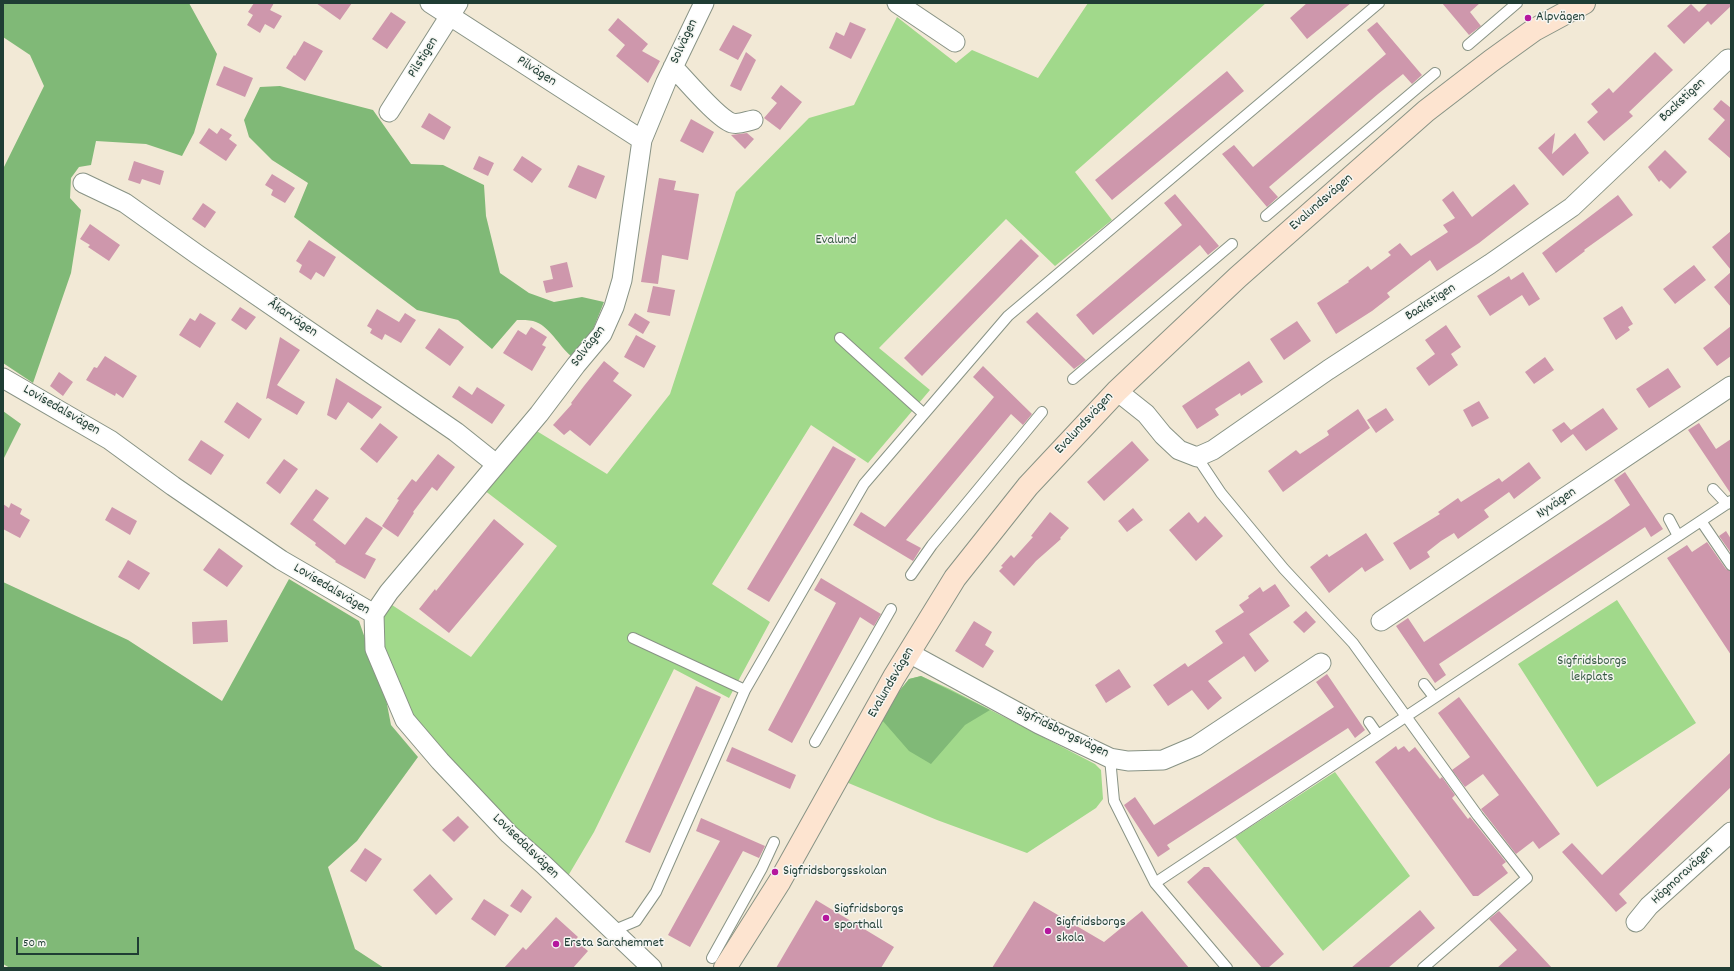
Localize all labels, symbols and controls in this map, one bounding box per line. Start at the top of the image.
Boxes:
place label: Alpvägen [1536,10,1585,26]
marker: Alpvägen [1523,13,1533,23]
street label: Solvägen [667,17,703,67]
street label: Pilstigen [405,35,443,81]
street label: Pilvägen [513,53,559,91]
street label: Backstigen [1656,75,1710,127]
street label: Evalundsvägen [1287,171,1357,235]
park label: Evalund [815,233,857,249]
street label: Backstigen [1403,280,1459,326]
street label: Åkarvägen [264,296,320,342]
street label: Solvägen [568,323,610,371]
street label: Lovisedalsvägen [19,382,103,440]
street label: Evalundsvägen [1052,390,1118,458]
street label: Nyvägen [1534,485,1580,523]
street label: Lovisedalsvägen [290,561,372,619]
street label: Evalundsvägen [865,645,919,721]
park label: Sigfridsborgs lekplats [1557,654,1627,686]
street label: Sigfridsborgsvägen [1013,703,1111,763]
street label: Lovisedalsvägen [488,811,562,883]
street label: Högmoravägen [1648,843,1718,909]
place label: Sigfridsborgsskolan [783,864,887,880]
marker: Sigfridsborgsskolan [770,867,780,877]
place label: Sigfridsborgs sporthall [834,902,904,934]
marker: Sigfridsborgs sporthall [821,913,831,923]
place label: Sigfridsborgs skola [1056,915,1126,948]
marker: Sigfridsborgs skola [1043,926,1053,936]
scale bar [18,929,141,955]
text: 50 m [23,935,46,952]
place label: Ersta Sarahemmet [564,936,664,952]
marker: Ersta Sarahemmet [551,939,561,949]

